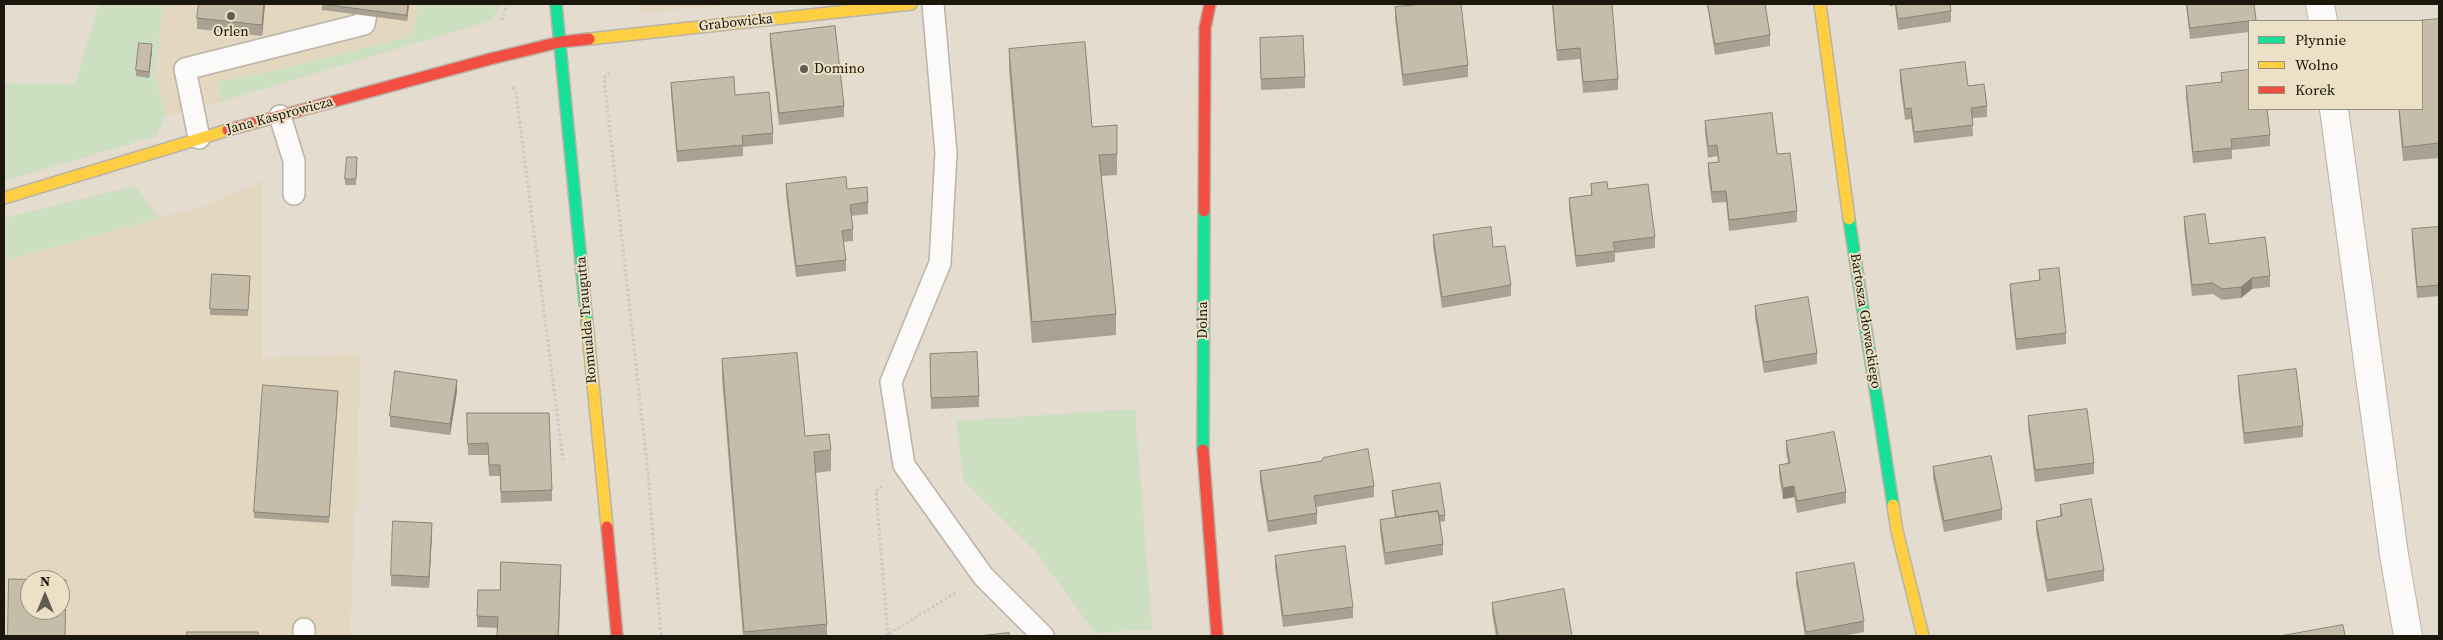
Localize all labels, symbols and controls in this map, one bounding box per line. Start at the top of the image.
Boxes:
marker: Orlen [225,10,237,22]
street label: Grabowicka [698,11,774,35]
legend [2248,20,2423,110]
place label: Orlen [213,24,249,40]
text: Płynnie [2295,29,2346,50]
text: Wolno [2295,54,2338,75]
place label: Domino [814,61,865,77]
marker: Domino [798,63,810,75]
text: Korek [2295,79,2335,100]
street label: Jana Kasprowicza [225,94,335,138]
street label: Bartosza Głowackiego [1846,252,1884,390]
street label: Romualda Traugutta [573,256,601,384]
street label: Dolna [1195,301,1211,339]
north arrow [20,570,70,620]
text: N [40,571,50,591]

